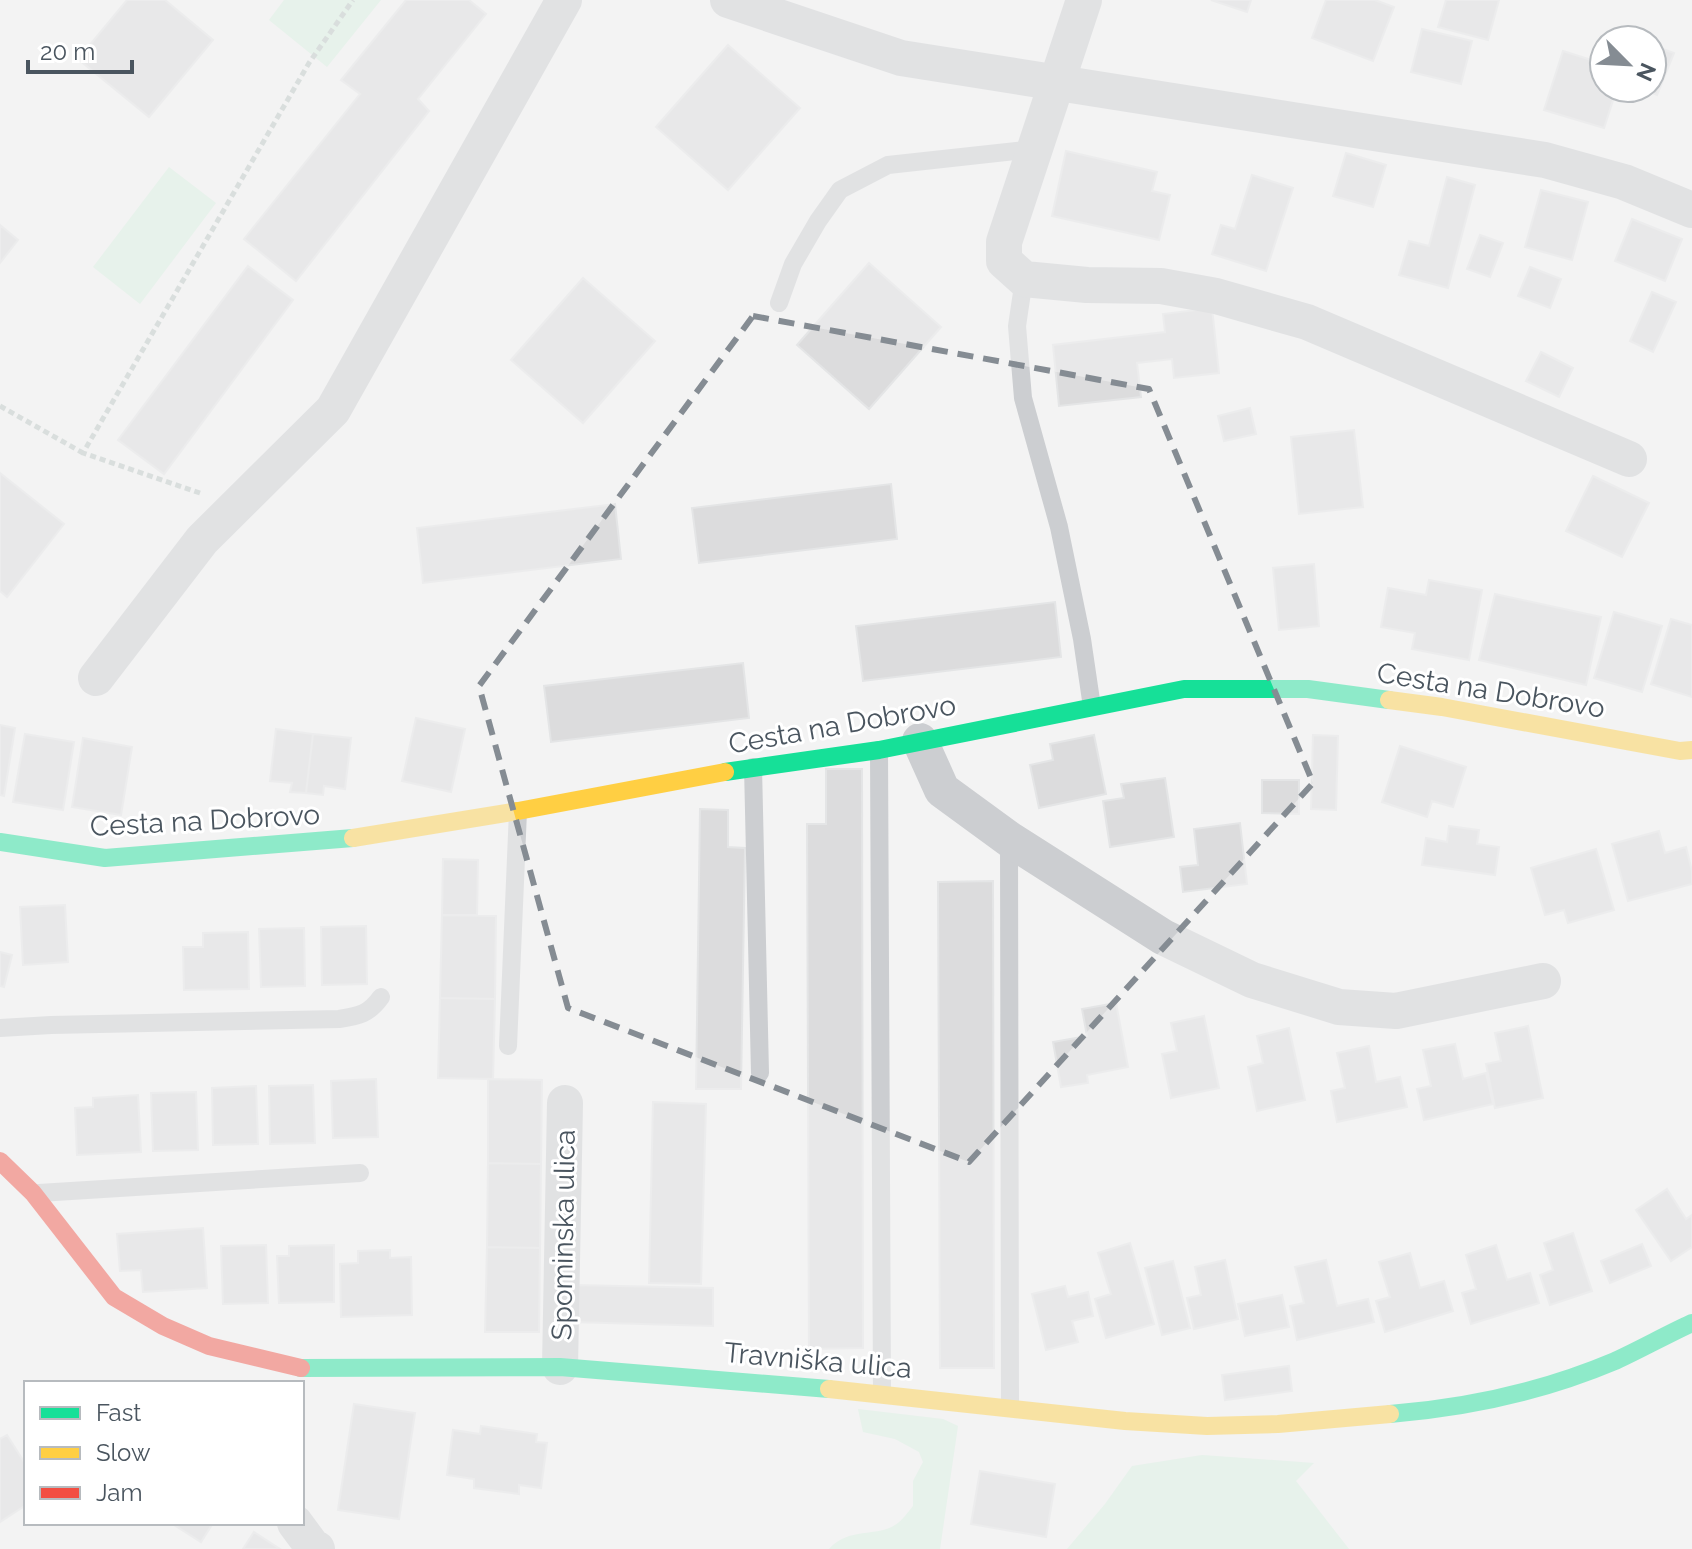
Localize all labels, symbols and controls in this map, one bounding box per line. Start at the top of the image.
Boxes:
scale bar [28,24,132,74]
north arrow [1588,24,1668,104]
text: 20 m [40,37,95,66]
text: N [1631,59,1662,85]
street label: Cesta na Dobrovo [1375,656,1607,725]
street label: Cesta na Dobrovo [726,688,958,761]
street label: Cesta na Dobrovo [89,798,321,843]
street label: Spominska ulica [545,1129,582,1341]
street label: Travniška ulica [723,1336,913,1385]
legend [24,1381,304,1525]
text: Fast [96,1398,141,1427]
text: Slow [96,1438,151,1467]
text: Jam [96,1478,142,1507]

